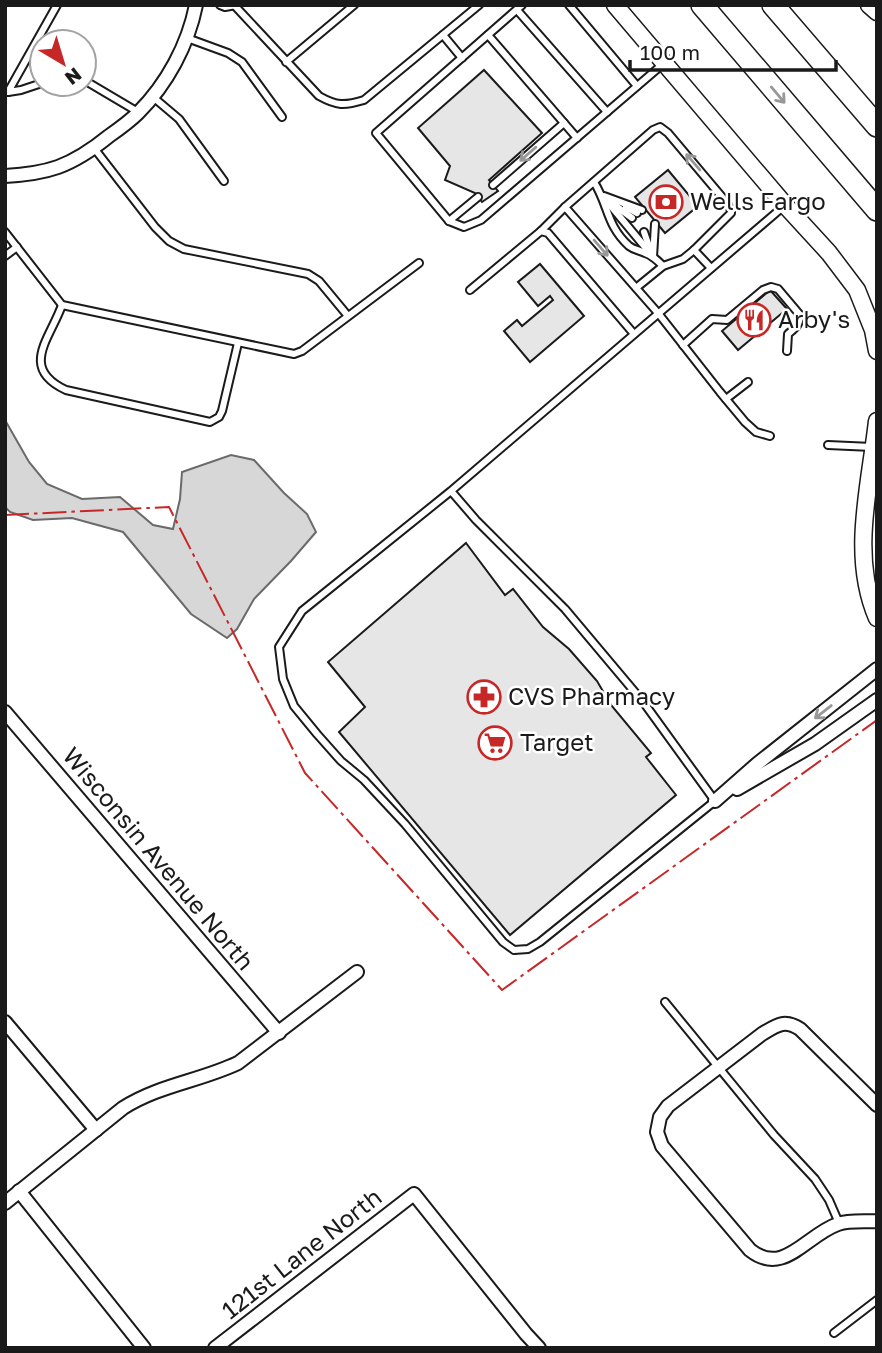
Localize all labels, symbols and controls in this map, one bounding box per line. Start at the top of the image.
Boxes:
north arrow [28,28,98,98]
scale bar [630,28,836,72]
text: 100 m [640,39,700,65]
text: N [61,63,87,90]
one-way arrow [770,85,786,103]
one-way arrow [520,146,538,162]
one-way arrow [685,154,701,172]
bank icon: Wells Fargo [647,183,685,221]
place label: Wells Fargo [690,186,826,215]
one-way arrow [593,239,609,257]
restaurant icon: Arby's [735,301,773,339]
place label: Arby's [778,304,850,333]
pharmacy icon: CVS Pharmacy [465,678,503,716]
place label: CVS Pharmacy [508,681,675,710]
one-way arrow [815,704,833,719]
supermarket icon: Target [476,724,514,762]
place label: Target [520,727,594,756]
street label: Wisconsin Avenue North [57,741,261,975]
street label: 121st Lane North [216,1182,387,1324]

